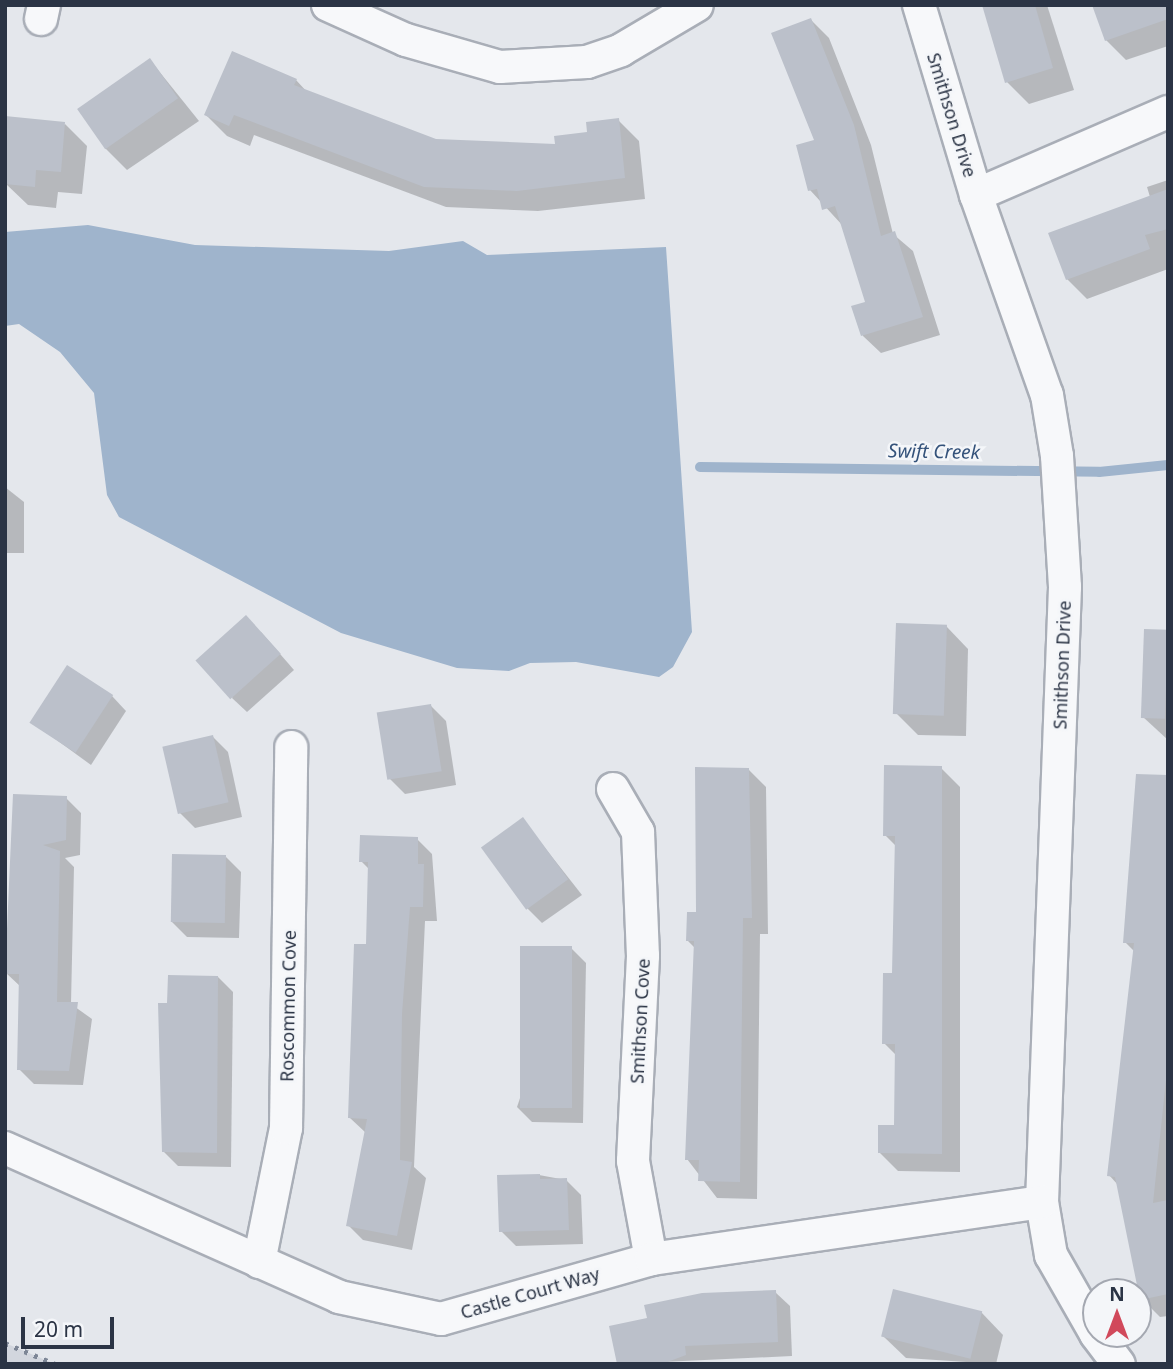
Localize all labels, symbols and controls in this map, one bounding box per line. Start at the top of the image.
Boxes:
street label: Smithson Drive [923,50,981,180]
water label: Swift Creek [888,440,980,464]
street label: Smithson Drive [1049,600,1075,730]
street label: Roscommon Cove [276,930,300,1082]
street label: Smithson Cove [626,958,654,1084]
street label: Castle Court Way [458,1263,602,1323]
north arrow [1082,1278,1152,1348]
text: N [1109,1281,1125,1307]
scale bar [24,1302,117,1346]
text: 20 m [34,1315,83,1343]

